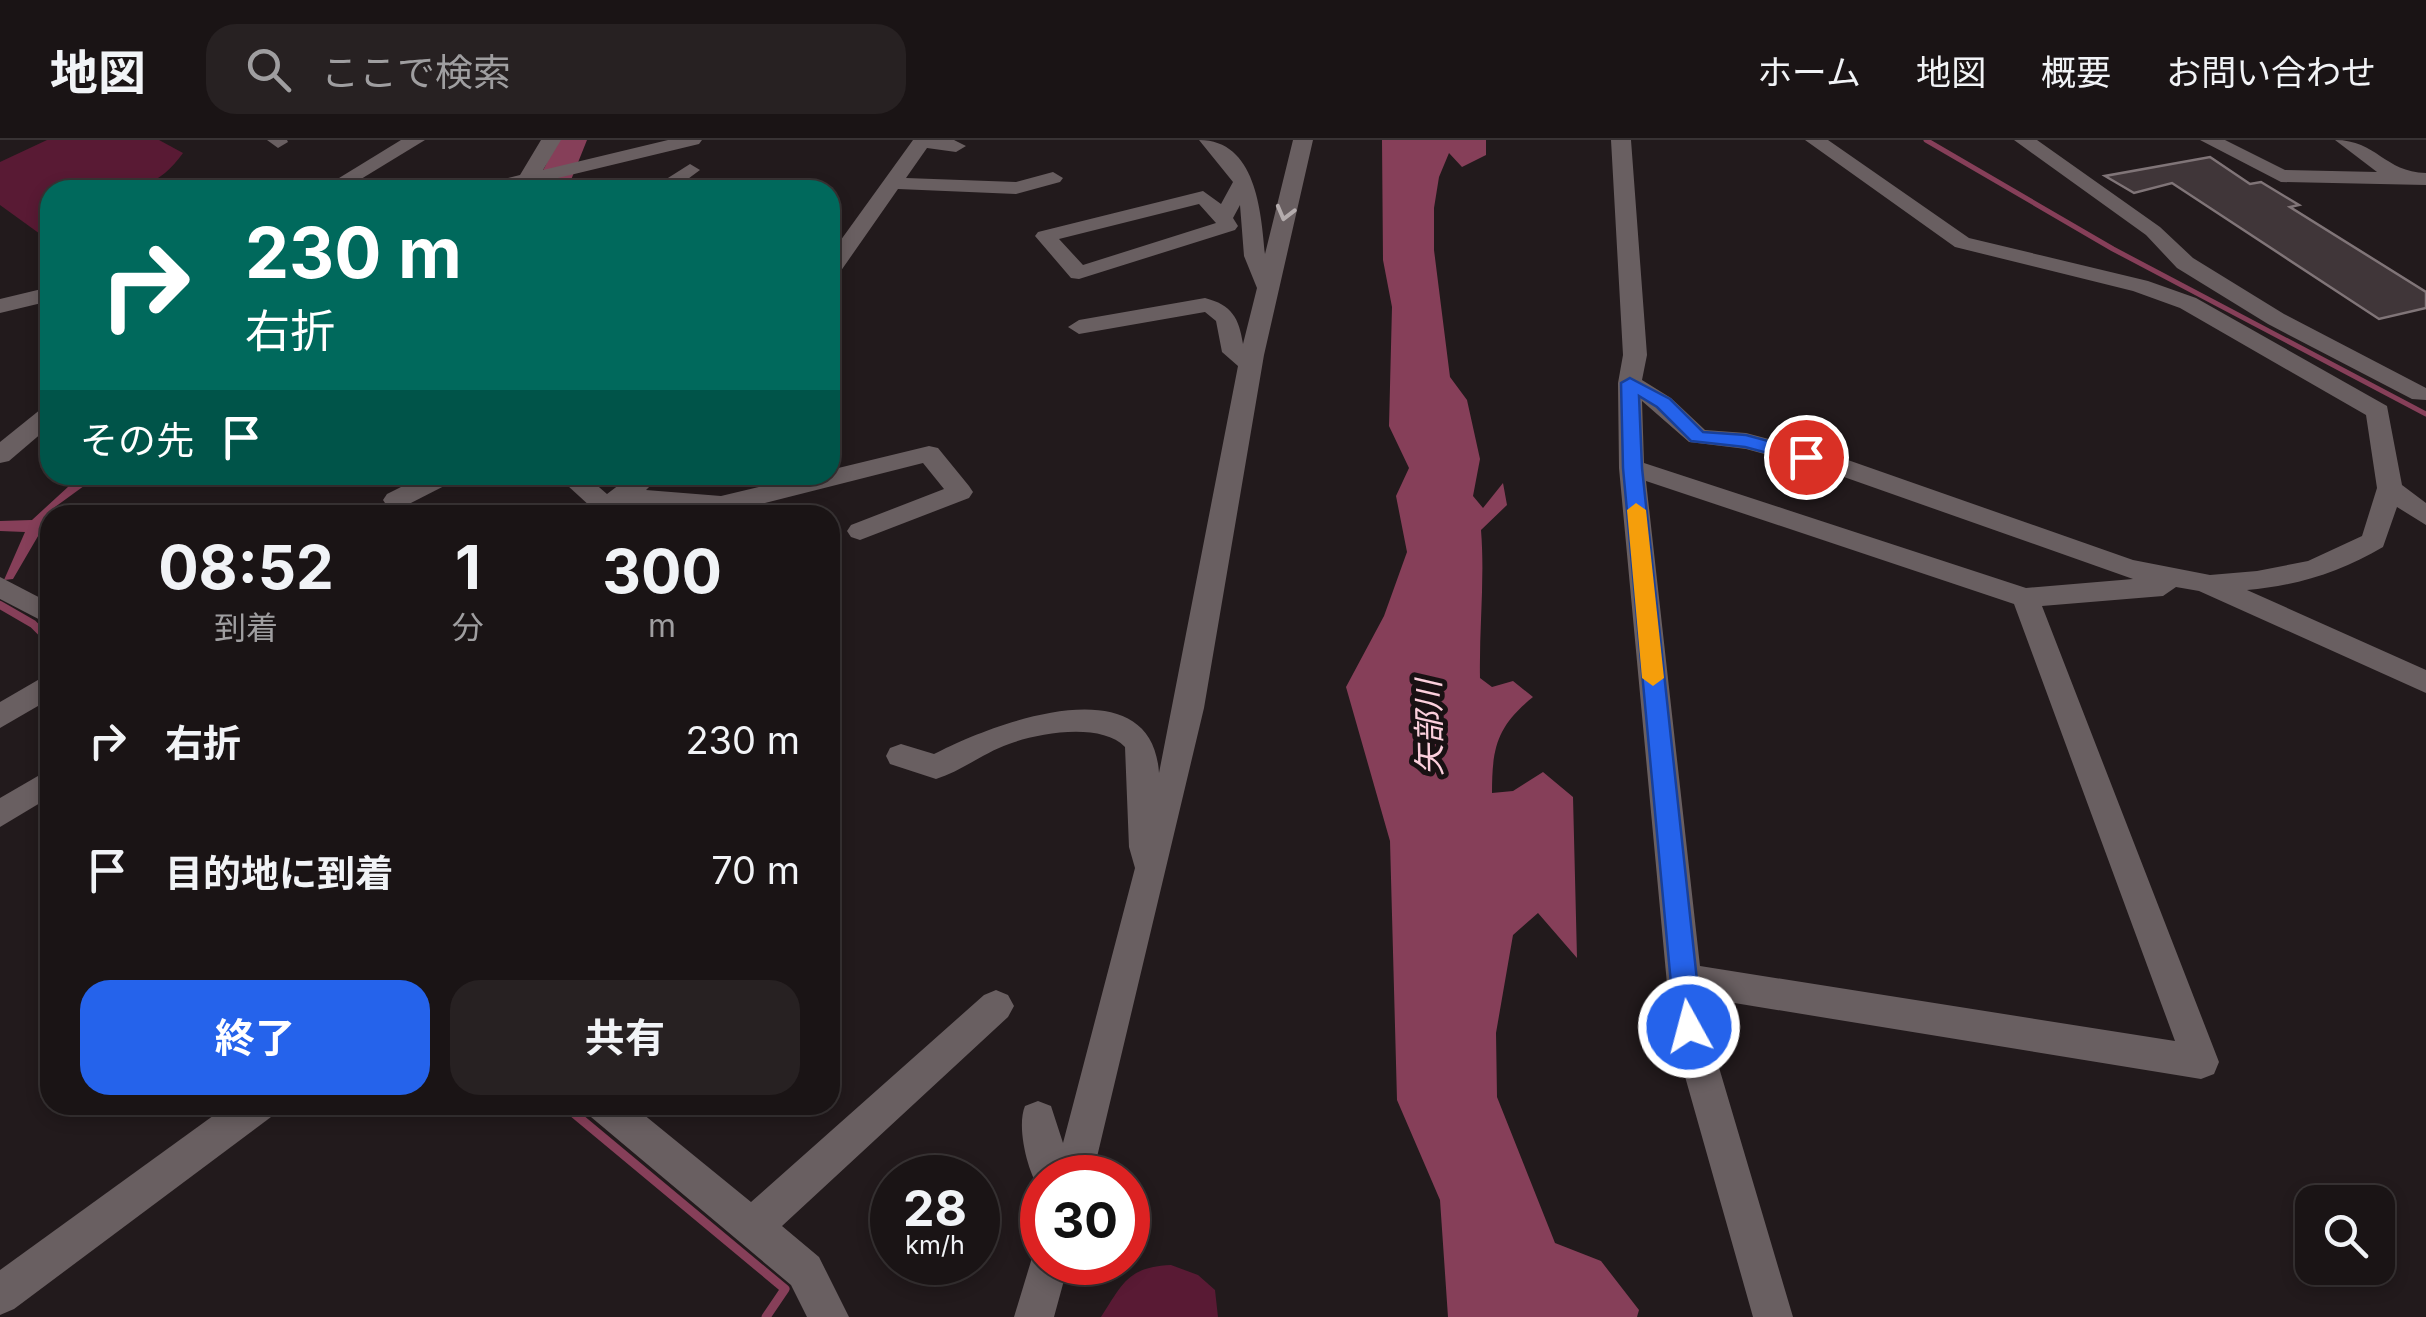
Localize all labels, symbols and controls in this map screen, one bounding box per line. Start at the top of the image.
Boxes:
search box [206,24,906,114]
icon: search [241,42,296,97]
text: 地図 [50,43,146,102]
text: ここで検索 [321,49,511,95]
text: ホーム [1757,51,1861,93]
text: 地図 [1916,51,1986,93]
text: 概要 [2041,51,2111,93]
text: お問い合わせ [2166,51,2376,93]
one-way arrow [1276,204,1297,221]
text: 230 m [245,210,462,295]
icon: right [80,220,210,350]
text: 右折 [245,303,335,358]
icon: arrive [214,410,269,465]
pin [1764,415,1849,500]
text: その先 [80,417,194,463]
icon: arrive [1779,430,1834,485]
text: 08:52 [158,531,334,603]
text: 1 [455,531,481,603]
text: 300 [602,535,722,607]
text: m [648,606,676,645]
text: 到着 [214,608,278,647]
text: 分 [452,608,484,647]
water label: 矢部川 [1409,677,1449,776]
icon: right [80,713,135,768]
text: 230 m [685,717,800,763]
text: 右折 [165,720,241,766]
icon: arrive [80,843,135,898]
text: 70 m [711,847,800,893]
text: 目的地に到着 [165,850,393,896]
position arrow [1637,975,1741,1079]
button: 終了 [80,980,430,1095]
button: 共有 [450,980,800,1095]
speed limit sign: 30 [1020,1155,1150,1285]
text: 28 [903,1178,967,1238]
map controls [2295,1185,2395,1285]
button: search [2295,1185,2395,1285]
text: km/h [905,1230,965,1260]

